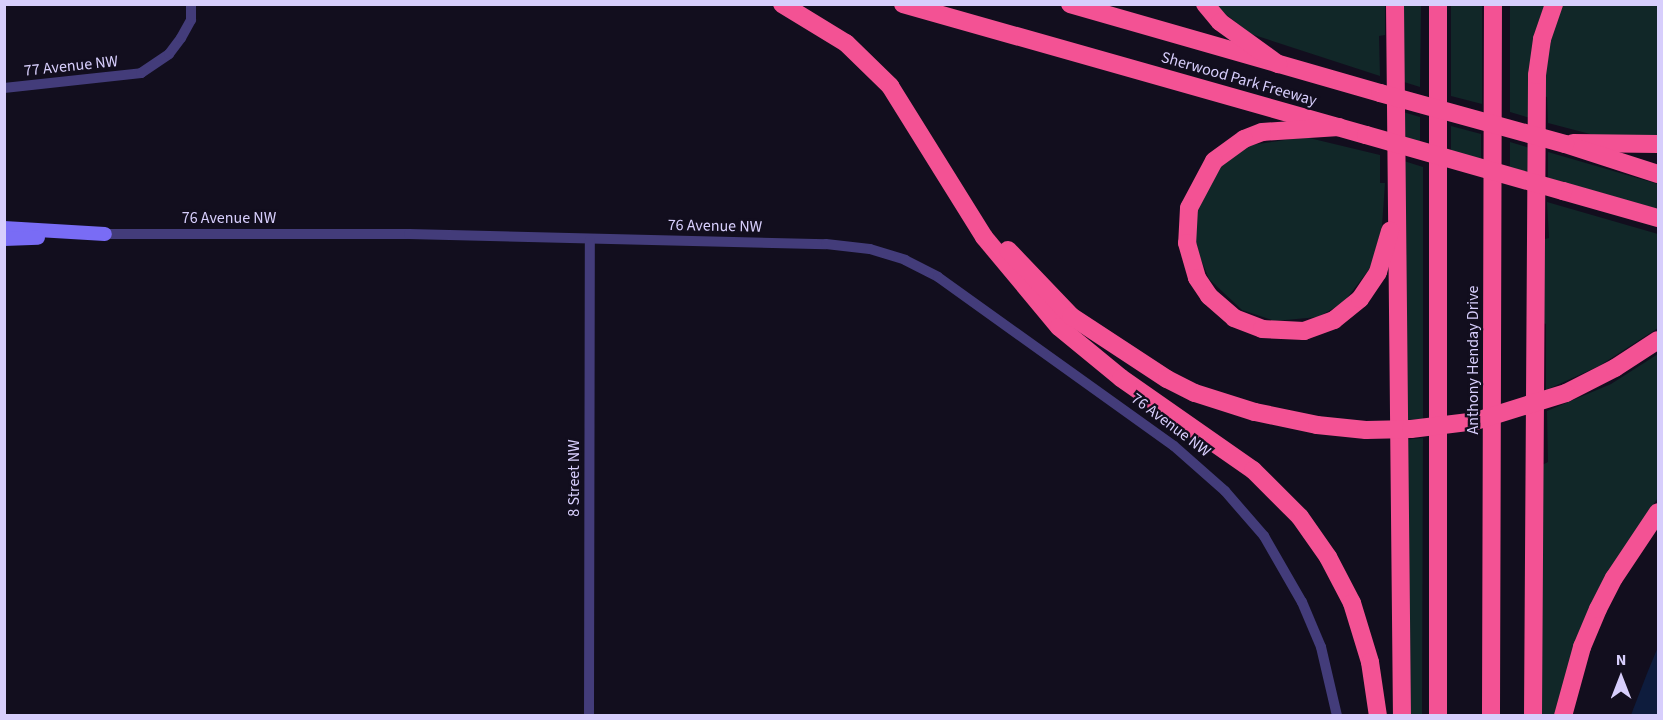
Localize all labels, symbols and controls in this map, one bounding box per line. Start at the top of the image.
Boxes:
street label: Sherwood Park Freeway [1159,48,1319,110]
street label: 77 Avenue NW [23,52,119,80]
street label: 76 Avenue NW [182,208,276,228]
street label: 76 Avenue NW [668,216,762,236]
street label: Anthony Henday Drive [1463,285,1483,435]
street label: 76 Avenue NW [1127,389,1215,461]
street label: 8 Street NW [564,439,584,517]
north arrow [1591,648,1651,708]
text: N [1616,649,1626,671]

